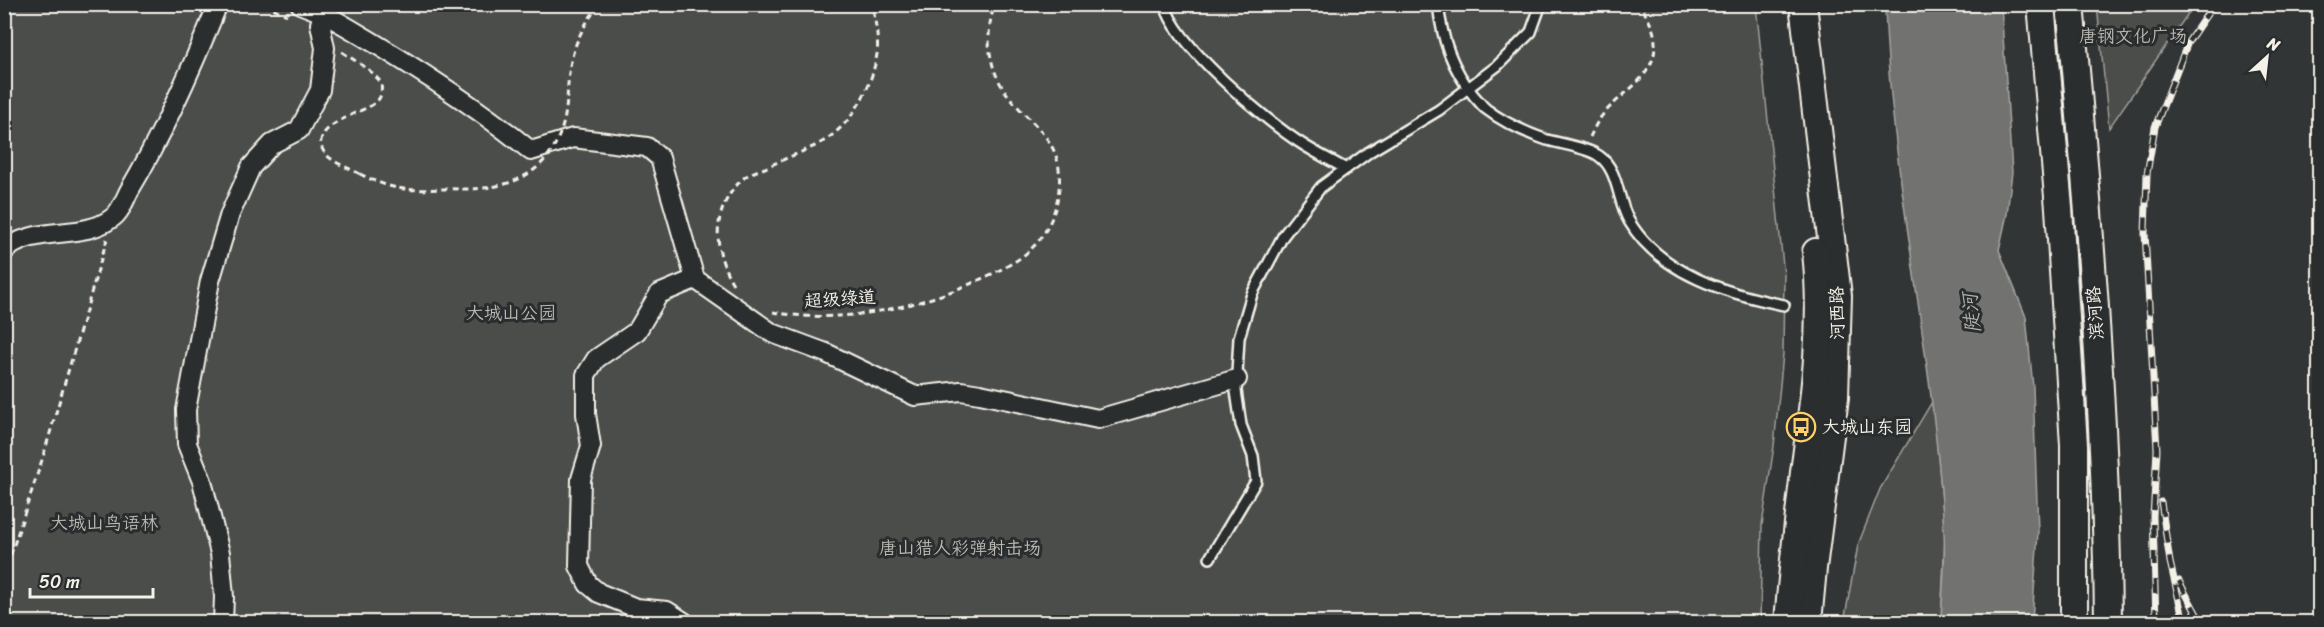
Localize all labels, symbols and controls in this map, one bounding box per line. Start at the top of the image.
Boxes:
park label: 唐钢文化广场 [2079,20,2187,52]
north arrow [2237,27,2297,87]
text: N [2261,28,2286,60]
street label: 超级绿道 [803,281,877,317]
street label: 滨河路 [2077,285,2113,341]
street label: 河西路 [1821,286,1853,340]
water label: 陡河 [1952,288,1991,335]
park label: 大城山公园 [466,297,556,329]
bus stop icon: 大城山东园 [1785,411,1817,443]
place label: 大城山东园 [1822,411,1912,443]
park label: 大城山鸟语林 [50,507,158,539]
park label: 唐山猎人彩弹射击场 [879,532,1041,564]
scale bar [30,561,153,599]
text: 50 m [39,566,80,598]

